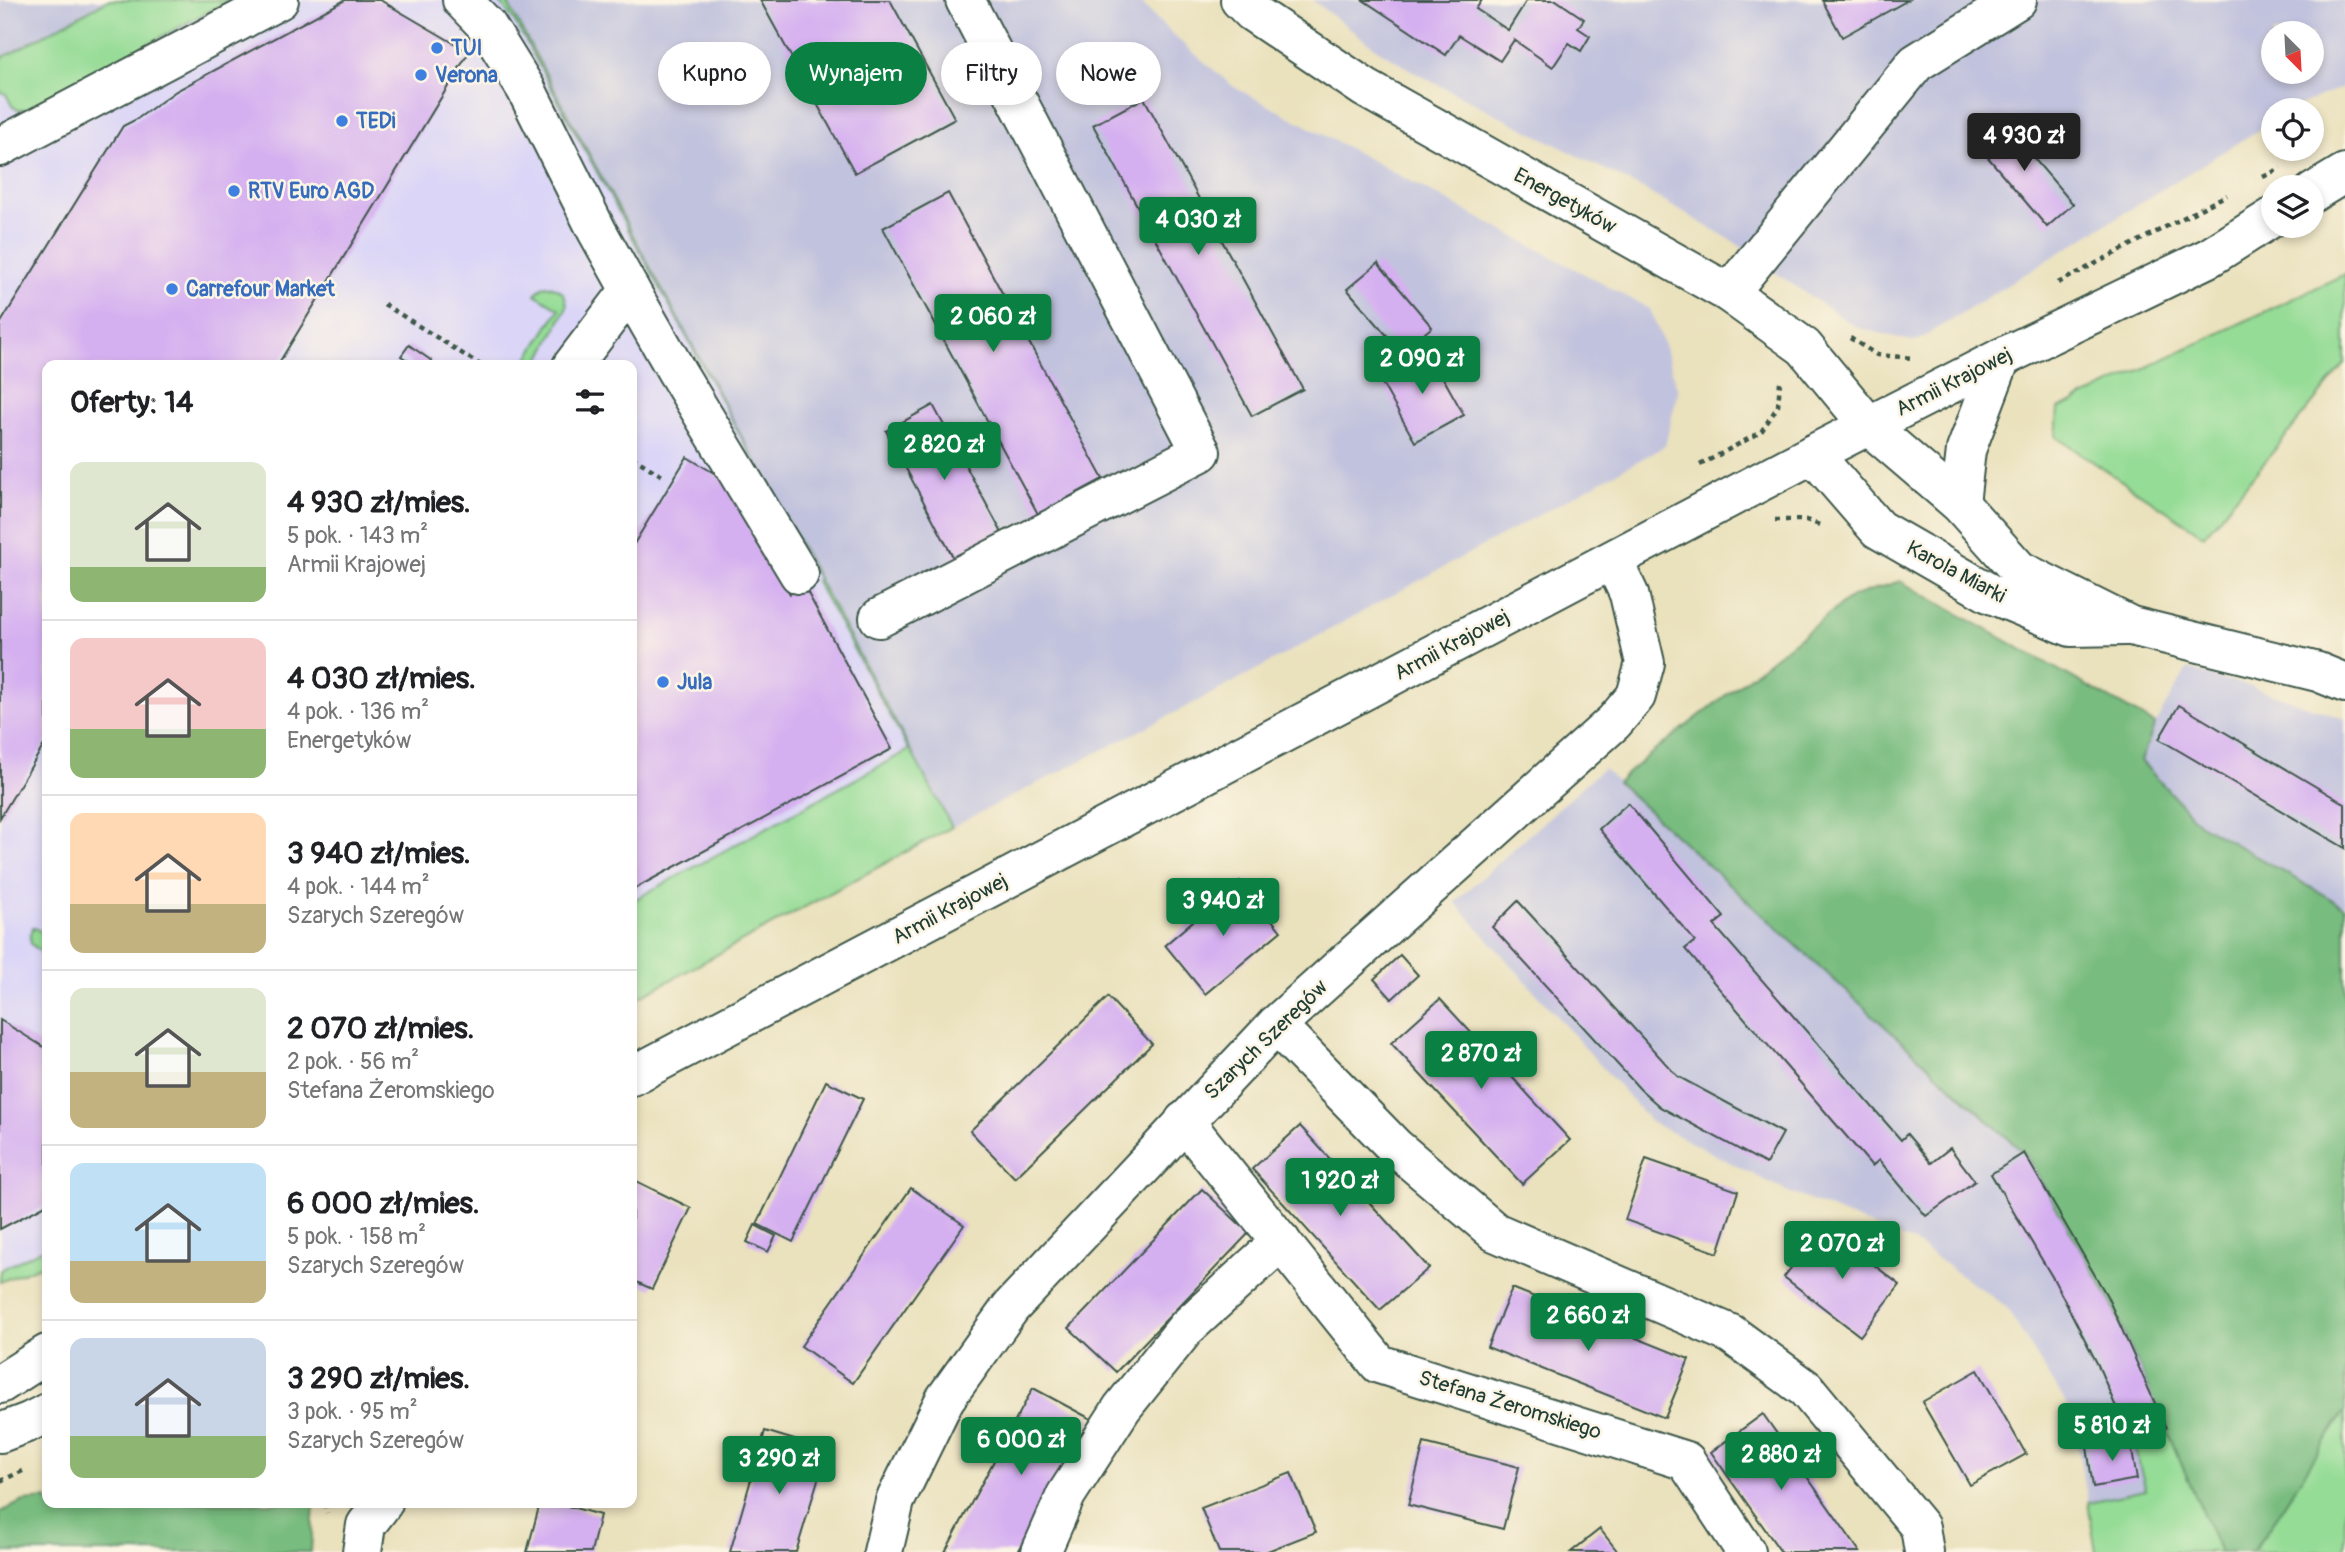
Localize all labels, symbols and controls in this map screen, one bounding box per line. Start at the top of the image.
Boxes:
north arrow [2261,21,2324,84]
map controls [2261,21,2324,238]
place label: TUI [450,35,482,62]
marker: TUI [429,40,445,56]
chip: Kupno [658,42,771,105]
chip: Wynajem [785,42,927,105]
chip: Filtry [941,42,1042,105]
chip: Nowe [1056,42,1161,105]
place label: Verona [435,62,498,89]
marker: Verona [413,67,429,83]
button: locate [2261,98,2324,161]
place label: TEDi [355,108,396,135]
marker: TEDi [334,113,350,129]
pin: 4 930 zł [1952,114,2096,173]
text: 4 930 zł [1983,121,2065,150]
street label: Energetyków [1509,162,1621,240]
button: layers [2261,175,2324,238]
place label: RTV Euro AGD [248,178,374,205]
marker: RTV Euro AGD [226,183,242,199]
pin: 4 030 zł [1126,198,1270,257]
text: 4 030 zł [1155,205,1241,234]
place label: Carrefour Market [186,276,335,303]
marker: Carrefour Market [164,281,180,297]
pin: 2 060 zł [921,294,1065,354]
text: 2 060 zł [950,302,1036,331]
pin: 2 090 zł [1350,336,1494,396]
street label: Armii Krajowej [1891,341,2017,423]
text: 2 090 zł [1380,344,1464,373]
icon: filters [571,383,609,421]
text: Oferty: 14 [70,384,193,421]
pin: 2 820 zł [872,422,1016,482]
text: 2 820 zł [904,430,984,459]
text: 4 930 zł/mies. [287,484,471,521]
icon: home [126,490,210,574]
text: 5 pok. · 143 m² [287,521,428,550]
street label: Karola Miarki [1902,535,2011,610]
text: Armii Krajowej [287,550,426,579]
street label: Armii Krajowej [1390,603,1514,687]
text: 4 030 zł/mies. [287,660,476,697]
icon: home [126,666,210,750]
place label: Jula [677,669,713,696]
marker: Jula [655,674,671,690]
text: 4 pok. · 136 m² [287,697,429,726]
text: Energetyków [287,726,411,755]
text: 3 940 zł/mies. [287,835,471,872]
icon: home [126,841,210,925]
street label: Armii Krajowej [888,867,1012,951]
text: 4 pok. · 144 m² [287,872,430,901]
pin: 3 940 zł [1151,878,1295,938]
text: 3 940 zł [1182,886,1264,915]
text: Szarych Szeregów [287,901,464,930]
street label: Szarych Szeregów [1198,974,1334,1106]
text: 2 070 zł/mies. [287,1010,474,1047]
icon: home [126,1016,210,1100]
pin: 2 870 zł [1409,1032,1553,1091]
text: 2 870 zł [1441,1039,1521,1068]
text: 2 pok. · 56 m² [287,1047,419,1076]
text: Stefana Żeromskiego [287,1076,495,1105]
pin: 1 920 zł [1268,1158,1412,1218]
text: 1 920 zł [1301,1166,1379,1195]
text: 6 000 zł/mies. [287,1185,480,1222]
icon: home [126,1191,210,1275]
text: 5 pok. · 158 m² [287,1222,426,1251]
pin: 2 070 zł [1770,1222,1914,1281]
text: 2 070 zł [1800,1229,1884,1258]
text: Szarych Szeregów [287,1251,464,1280]
pin: 2 660 zł [1516,1294,1660,1353]
text: 2 660 zł [1547,1301,1629,1330]
text: 3 290 zł/mies. [287,1360,470,1397]
street label: Stefana Żeromskiego [1415,1364,1605,1446]
icon: home [126,1366,210,1450]
text: 3 pok. · 95 m² [287,1397,418,1426]
pin: 5 810 zł [2040,1404,2184,1463]
text: 5 810 zł [2074,1411,2150,1440]
pin: 6 000 zł [949,1418,1093,1477]
text: 6 000 zł [977,1425,1065,1454]
text: Szarych Szeregów [287,1426,464,1455]
pin: 2 880 zł [1709,1432,1853,1492]
pin: 3 290 zł [707,1436,851,1496]
text: 2 880 zł [1741,1440,1821,1469]
text: 3 290 zł [739,1444,819,1473]

